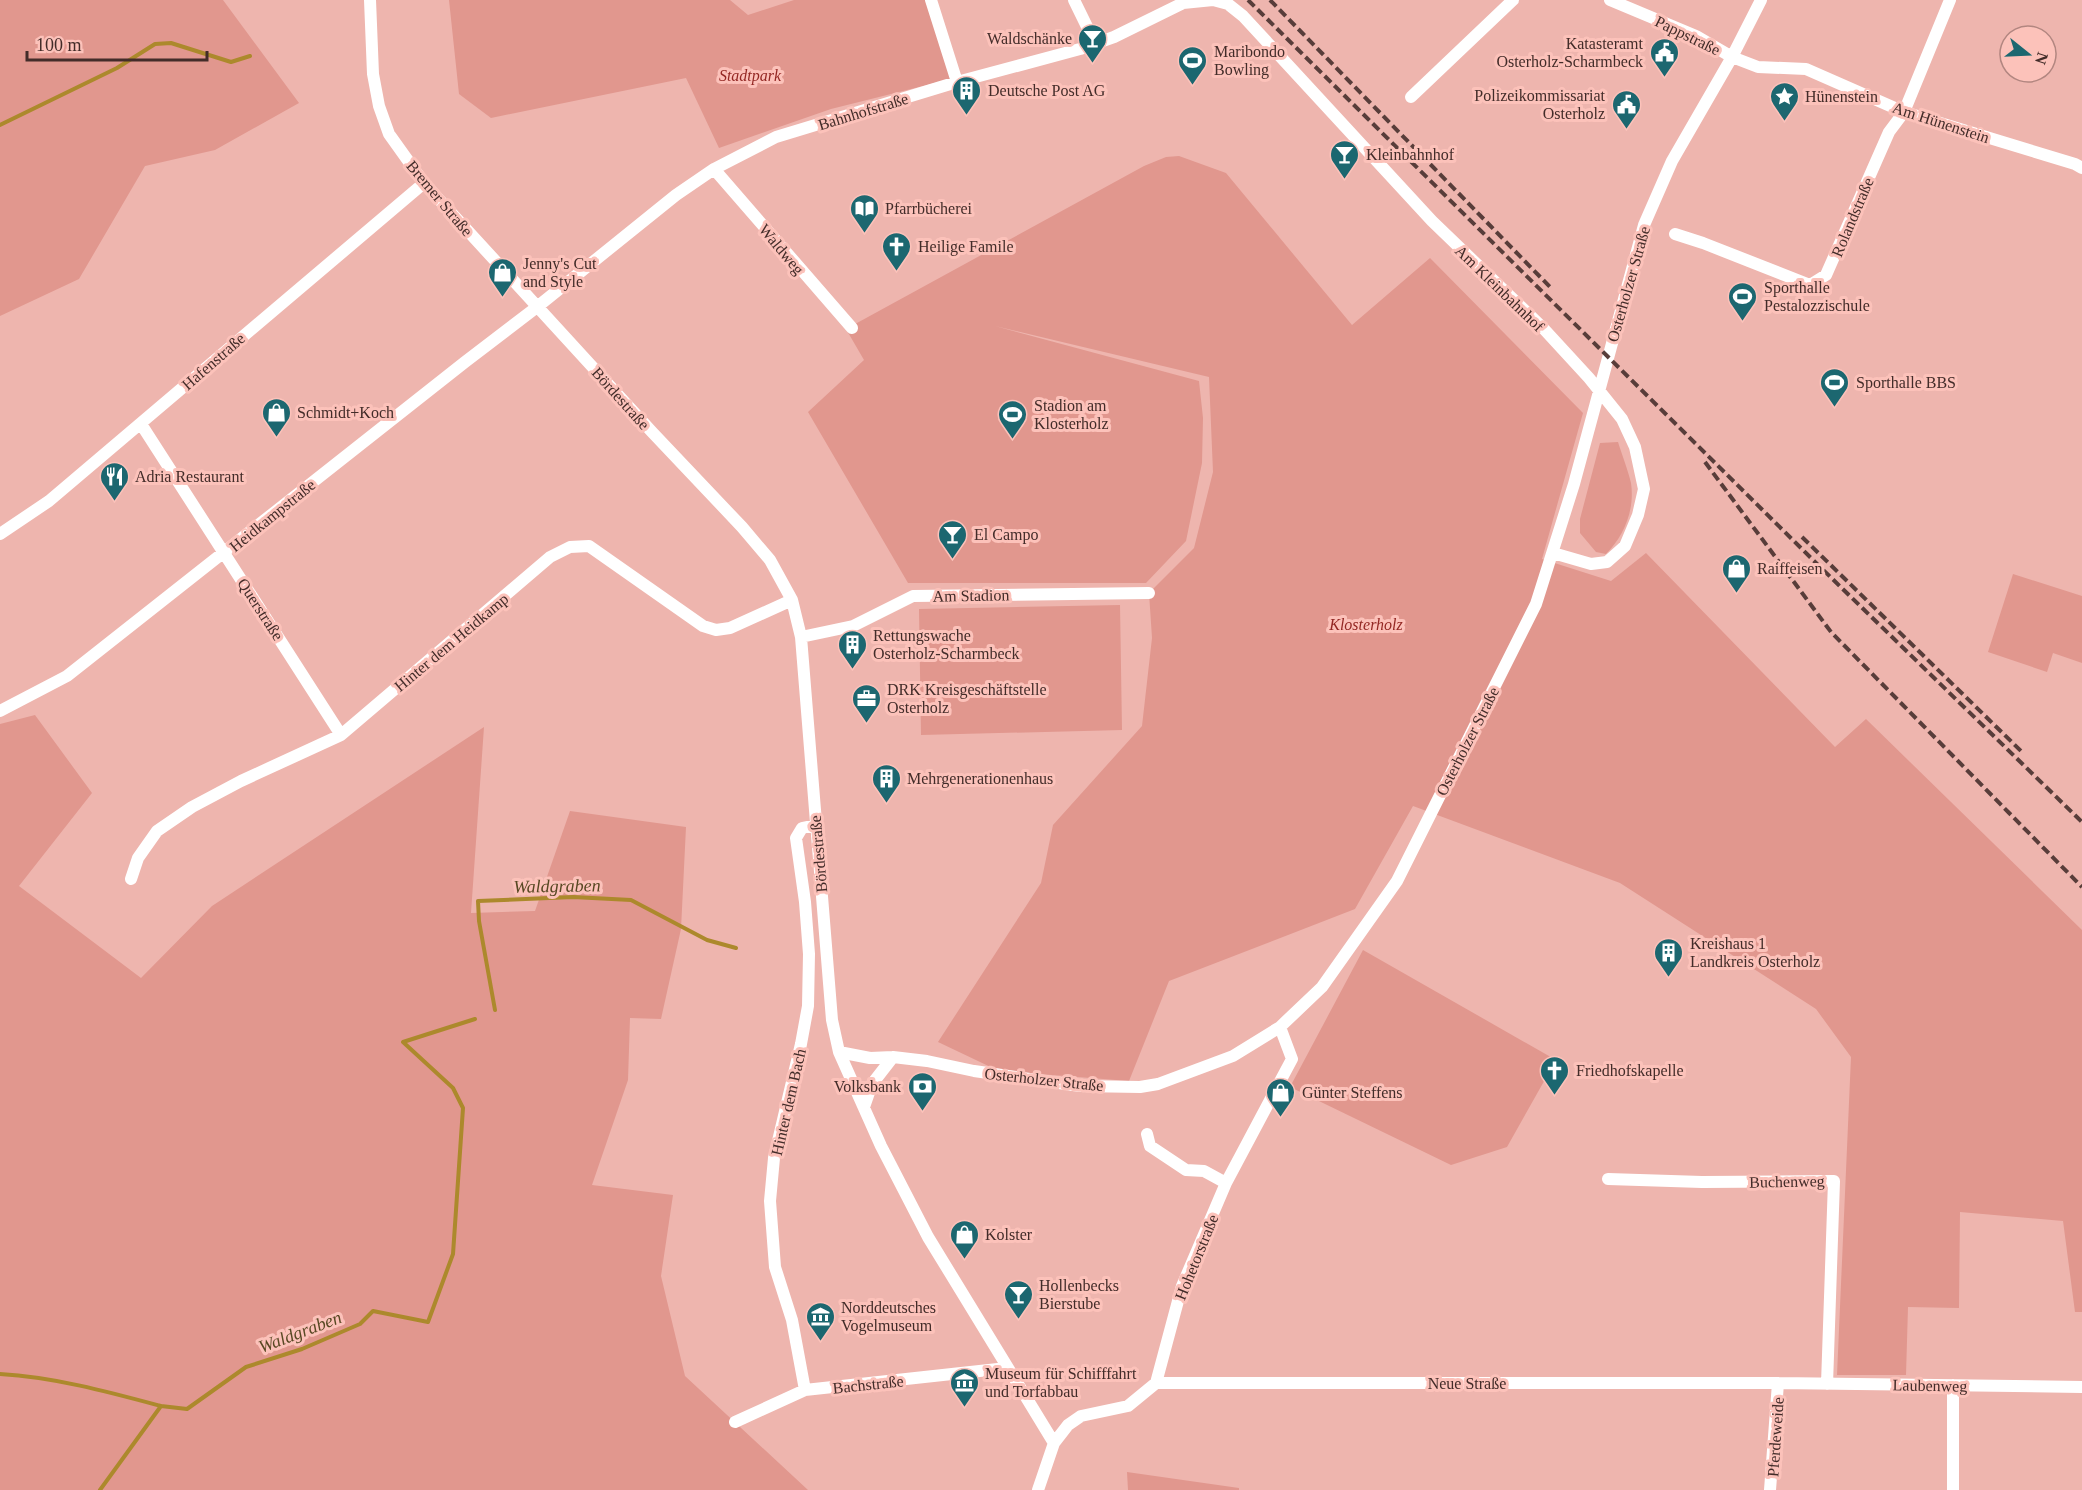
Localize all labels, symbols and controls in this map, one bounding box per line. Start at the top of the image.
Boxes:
street label: Pappstraße [1652,12,1723,59]
bar icon: Waldschänke [1077,22,1109,64]
scale bar [27,24,207,62]
north arrow [1998,24,2058,84]
place label: Waldschänke [987,30,1072,47]
text: 100 m [36,35,82,55]
place label: Katasteramt Osterholz-Scharmbeck [1496,35,1644,70]
public building icon: Katasteramt Osterholz-Scharmbeck [1648,36,1680,78]
place label: Maribondo Bowling [1214,43,1285,79]
sports icon: Maribondo Bowling [1177,44,1209,86]
text: N [2032,50,2052,67]
park label: Stadtpark [719,67,782,85]
building icon: Deutsche Post AG [951,74,983,116]
place icon: Hünenstein [1768,80,1800,122]
place label: Deutsche Post AG [988,82,1106,99]
place label: Polizeikommissariat Osterholz [1474,87,1606,122]
public building icon: Polizeikommissariat Osterholz [1610,88,1642,130]
place label: Hünenstein [1805,88,1878,105]
street label: Bahnhofstraße [816,90,910,133]
street label: Am Hünenstein [1890,99,1991,146]
bar icon: Kleinbahnhof [1329,138,1361,180]
place label: Kleinbahnhof [1366,146,1455,163]
street label: Bremer Straße [403,157,476,239]
street label: Rolandstraße [1828,175,1877,259]
library icon: Pfarrbücherei [848,192,880,234]
place label: Pfarrbücherei [885,200,973,217]
street label: Waldweg [755,221,807,278]
street label: Osterholzer Straße [1604,224,1653,344]
church icon: Heilige Famile [881,230,913,272]
place label: Heilige Famile [918,238,1014,256]
street label: Am Kleinbahnhof [1452,242,1548,335]
place label: Jenny's Cut and Style [523,255,597,291]
shop icon: Jenny's Cut and Style [486,256,518,298]
place label: Sporthalle Pestalozzischule [1764,279,1870,314]
sports icon: Sporthalle Pestalozzischule [1727,280,1759,322]
street label: Hafenstraße [179,330,248,393]
street label: Bördestraße [588,364,653,433]
sports icon: Sporthalle BBS [1819,366,1851,408]
place label: Sporthalle BBS [1856,374,1956,392]
shop icon: Schmidt+Koch [260,396,292,438]
place label: Stadion am Klosterholz [1034,397,1109,432]
sports icon: Stadion am Klosterholz [997,398,1029,440]
place label: Schmidt+Koch [297,404,394,421]
restaurant icon: Adria Restaurant [98,460,130,502]
place label: Adria Restaurant [135,468,244,485]
street label: Heidkampstraße [226,476,319,556]
bar icon: El Campo [937,518,969,560]
place label: El Campo [974,526,1038,544]
shop icon: Raiffeisen [1720,552,1752,594]
place label: Raiffeisen [1757,560,1822,577]
street label: Querstraße [234,575,287,643]
street label: Am Stadion [932,586,1010,605]
street label: Hinter dem Heidkamp [391,590,512,696]
park label: Klosterholz [1328,616,1404,633]
place label: Rettungswache Osterholz-Scharmbeck [873,627,1020,662]
building icon: Rettungswache Osterholz-Scharmbeck [836,628,868,670]
place label: DRK Kreisgeschäftstelle Osterholz [887,681,1047,716]
office icon: DRK Kreisgeschäftstelle Osterholz [850,682,882,724]
street label: Osterholzer Straße [1433,684,1502,798]
building icon: Mehrgenerationenhaus [870,762,902,804]
place label: Mehrgenerationenhaus [907,770,1053,788]
street label: Bördestraße [807,815,830,893]
water label: Waldgraben [513,875,601,897]
place label: Kreishaus 1 Landkreis Osterholz [1690,935,1820,970]
building icon: Kreishaus 1 Landkreis Osterholz [1653,936,1685,978]
street label: Hinter dem Bach [768,1047,809,1157]
church icon: Friedhofskapelle [1539,1054,1571,1096]
place label: Friedhofskapelle [1576,1062,1684,1080]
street label: Osterholzer Straße [984,1065,1104,1094]
bank icon: Volksbank [906,1070,938,1112]
shop icon: Günter Steffens [1265,1076,1297,1118]
place label: Volksbank [834,1078,901,1095]
place label: Günter Steffens [1302,1084,1403,1101]
street label: Buchenweg [1749,1172,1825,1192]
street label: Hohetorstraße [1172,1212,1221,1302]
shop icon: Kolster [948,1218,980,1260]
place label: Kolster [985,1226,1033,1243]
place label: Hollenbecks Bierstube [1039,1277,1119,1312]
bar icon: Hollenbecks Bierstube [1002,1278,1034,1320]
place label: Norddeutsches Vogelmuseum [841,1299,936,1335]
museum icon: Norddeutsches Vogelmuseum [804,1300,836,1342]
water label: Waldgraben [256,1307,344,1357]
place label: Museum für Schifffahrt und Torfabbau [985,1365,1137,1400]
museum icon: Museum für Schifffahrt und Torfabbau [948,1366,980,1408]
street label: Bachstraße [832,1372,904,1397]
street label: Neue Straße [1428,1375,1506,1392]
street label: Laubenweg [1893,1376,1967,1396]
street label: Pferdeweide [1764,1397,1787,1478]

